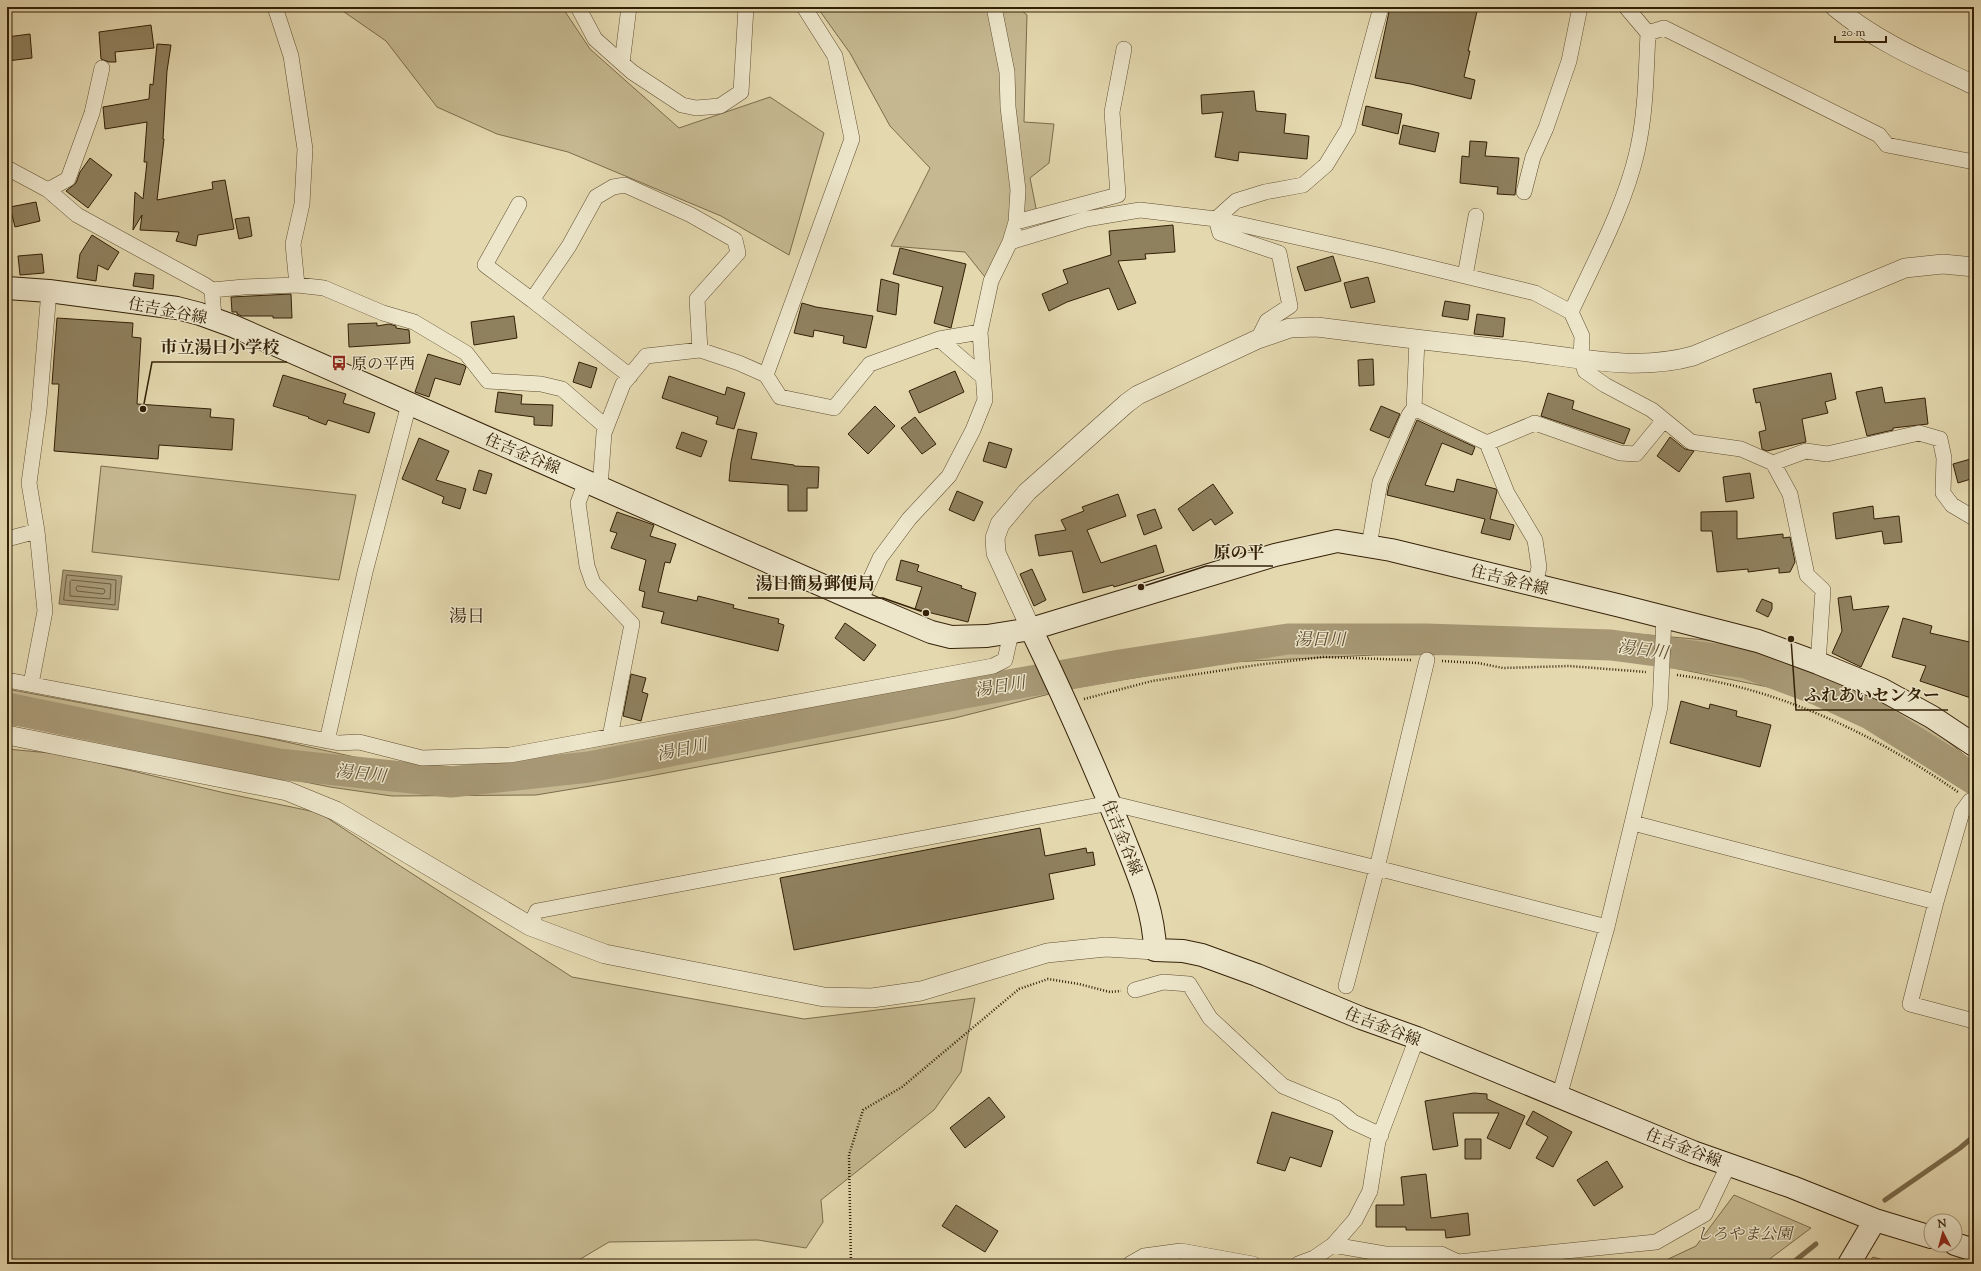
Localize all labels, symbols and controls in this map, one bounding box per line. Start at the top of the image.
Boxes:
scale bar [1835,18,1886,44]
text: 20 m [1841,24,1866,42]
street label: 住吉金谷線 [126,294,209,331]
callout: 市立湯日小学校 [152,333,287,362]
text: 市立湯日小学校 [161,337,280,361]
bus stop icon: 原の平西 [330,354,348,372]
place label: 原の平西 [351,354,415,377]
street label: 住吉金谷線 [481,429,563,482]
callout: 原の平 [1206,537,1273,566]
text: 原の平 [1214,542,1265,566]
street label: 住吉金谷線 [1468,561,1551,602]
callout: 湯日簡易郵便局 [748,569,883,598]
text: 湯日簡易郵便局 [756,573,875,597]
district label: 湯日 [449,605,485,631]
water label: 湯日川 [1295,629,1347,653]
water label: 湯日川 [1616,636,1672,667]
water label: 湯日川 [973,672,1029,704]
callout: ふれあいセンター [1796,681,1948,710]
text: ふれあいセンター [1804,685,1940,709]
water label: 湯日川 [655,734,712,768]
water label: 湯日川 [334,760,389,790]
street label: 住吉金谷線 [1095,797,1146,879]
street label: 住吉金谷線 [1341,1003,1424,1053]
street label: 住吉金谷線 [1642,1124,1725,1174]
north arrow [1923,1213,1963,1253]
text: N [1936,1216,1947,1233]
park label: しろやま公園 [1696,1224,1795,1247]

